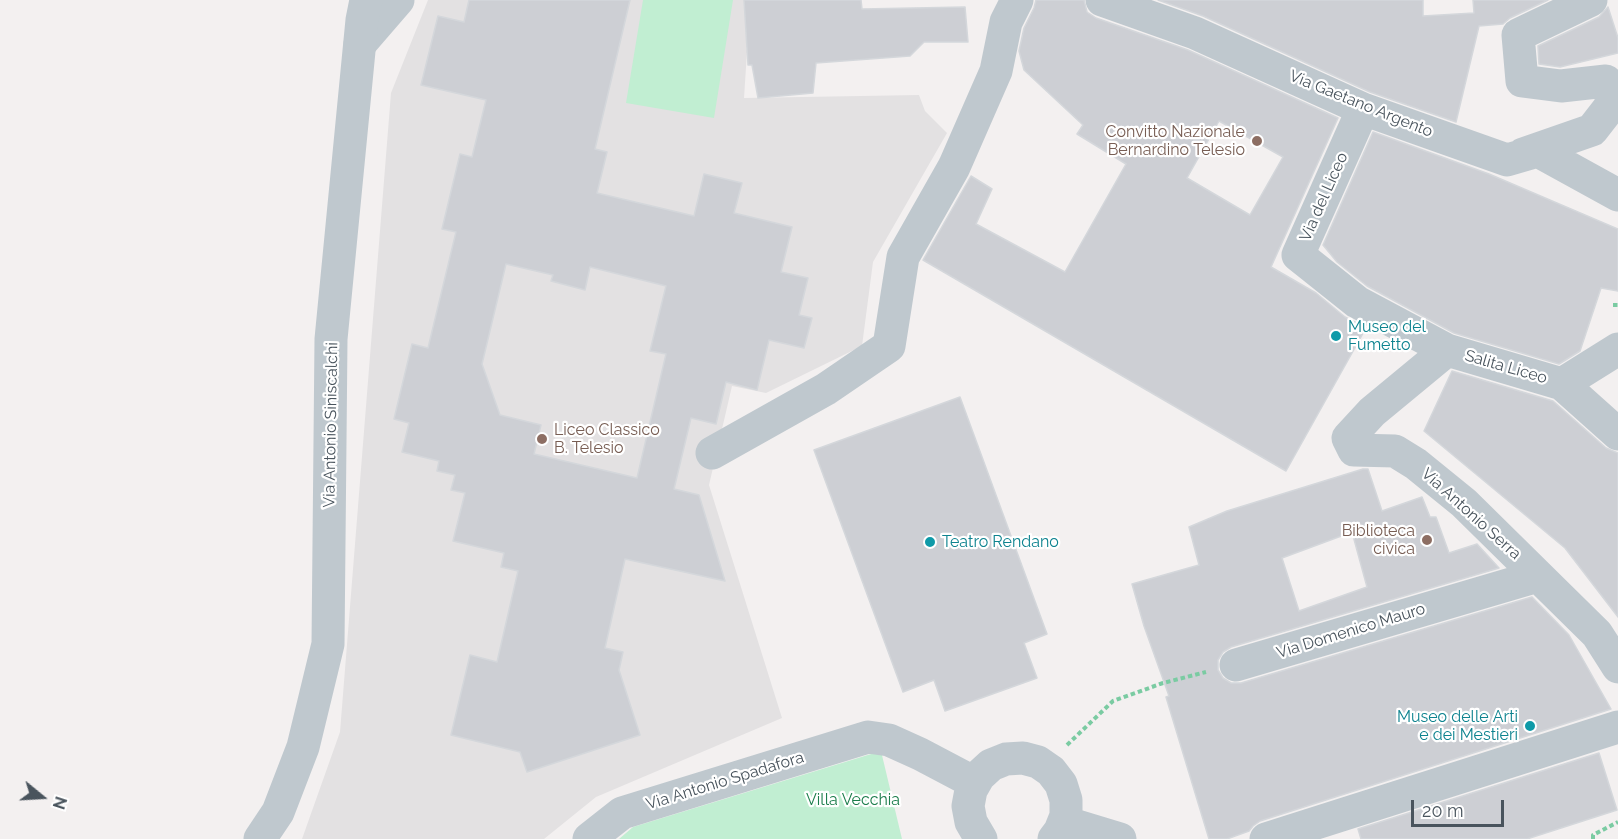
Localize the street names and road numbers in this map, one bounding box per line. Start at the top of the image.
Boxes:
street label: Via Gaetano Argento [1286,66,1436,142]
street label: Via del Liceo [1296,150,1352,244]
street label: Via Antonio Siniscalchi [320,342,342,508]
street label: Salita Liceo [1463,346,1549,388]
street label: Via Antonio Serra [1417,464,1525,564]
street label: Via Domenico Mauro [1274,599,1428,663]
street label: Via Antonio Spadafora [644,748,806,814]

